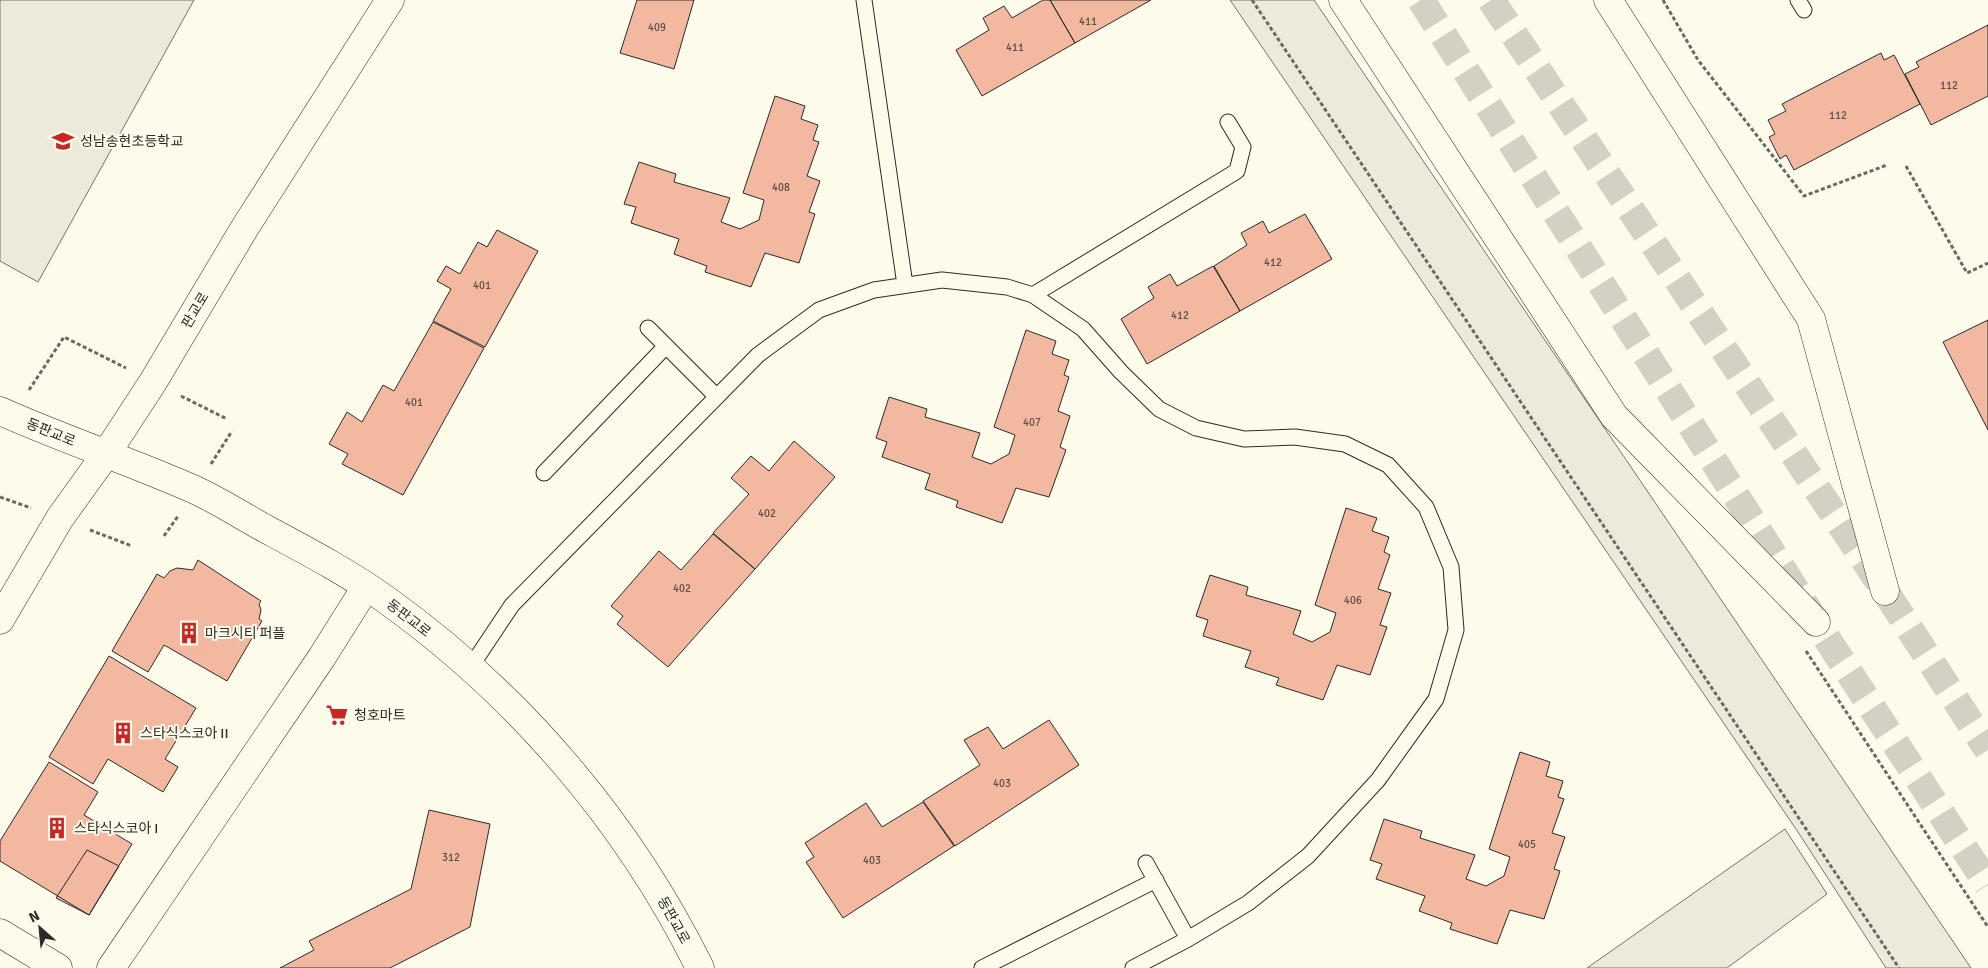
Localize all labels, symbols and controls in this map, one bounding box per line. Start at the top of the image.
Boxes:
house number: 411 [1079,15,1097,28]
house number: 409 [648,21,666,34]
house number: 411 [1006,41,1024,54]
house number: 112 [1940,79,1958,92]
house number: 112 [1829,109,1847,122]
school or university icon: 성남송현초등학교 [50,128,76,154]
place label: 성남송현초등학교 [80,133,183,150]
house number: 408 [772,181,790,194]
house number: 412 [1264,256,1282,269]
house number: 401 [473,279,491,292]
street label: 판교로 [178,289,213,331]
house number: 412 [1171,309,1189,322]
house number: 401 [405,396,423,409]
street label: 동판교로 [24,415,78,450]
house number: 407 [1023,416,1041,429]
house number: 402 [758,507,776,520]
house number: 402 [673,582,691,595]
house number: 406 [1344,594,1362,607]
street label: 동판교로 [383,596,434,641]
building icon: 마크시티 퍼플 [176,620,202,646]
place label: 마크시티 퍼플 [205,625,285,642]
supermarket icon: 청호마트 [324,702,350,728]
place label: 청호마트 [354,707,406,724]
building icon: 스타식스코아 II [110,720,136,746]
place label: 스타식스코아 II [140,725,229,742]
house number: 403 [993,777,1011,790]
building icon: 스타식스코아 I [44,815,70,841]
place label: 스타식스코아 I [74,820,158,837]
house number: 405 [1518,838,1536,851]
house number: 312 [442,851,460,864]
house number: 403 [863,854,881,867]
street label: 동판교로 [654,894,694,947]
north arrow [15,903,65,953]
text: N [26,907,43,927]

